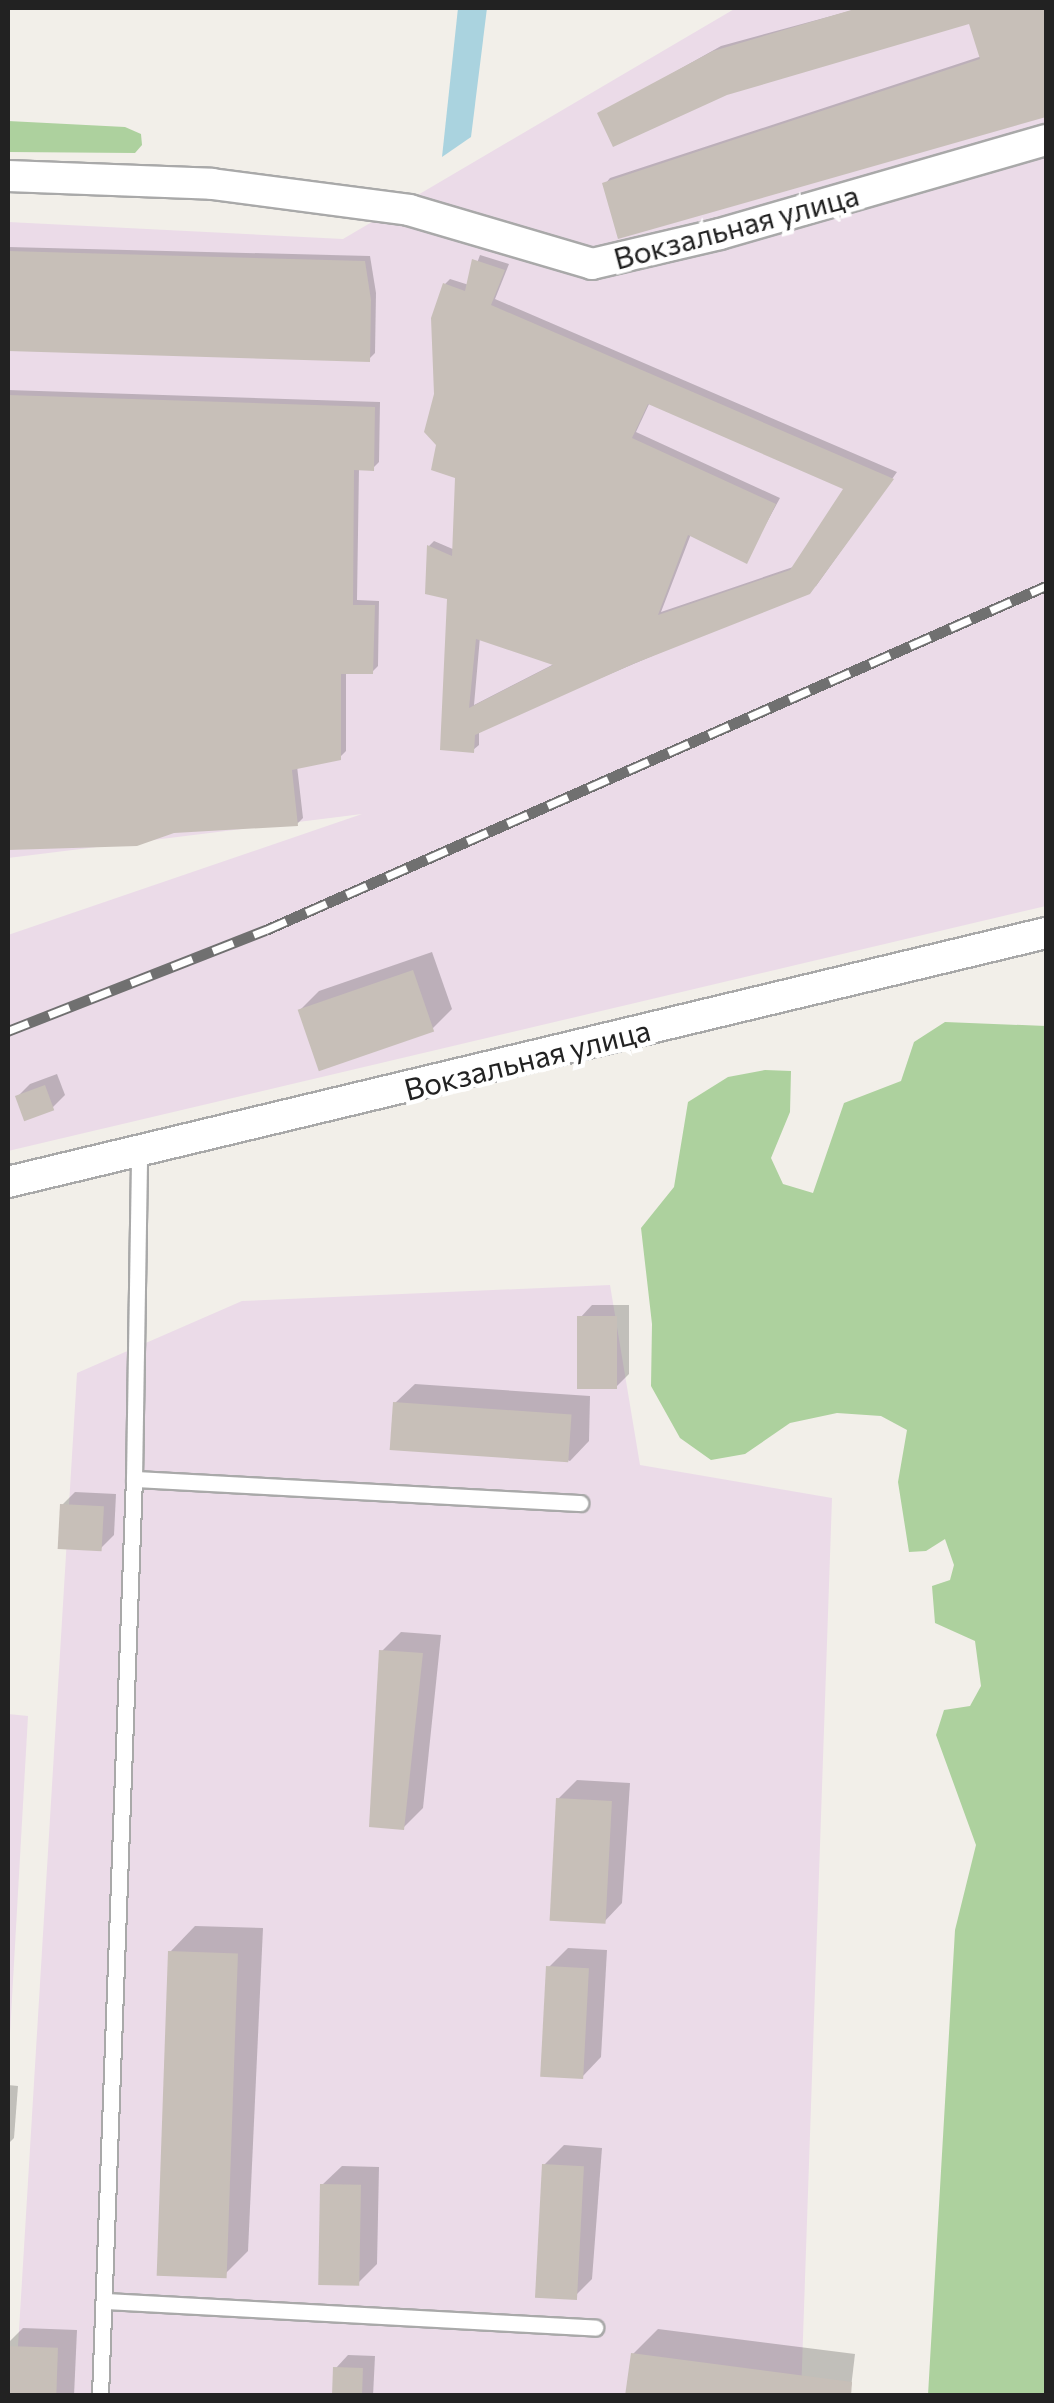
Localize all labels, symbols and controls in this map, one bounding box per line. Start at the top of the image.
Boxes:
street label: Вокзальная улица [609,176,863,276]
street label: Вокзальная улица [400,1011,654,1107]

